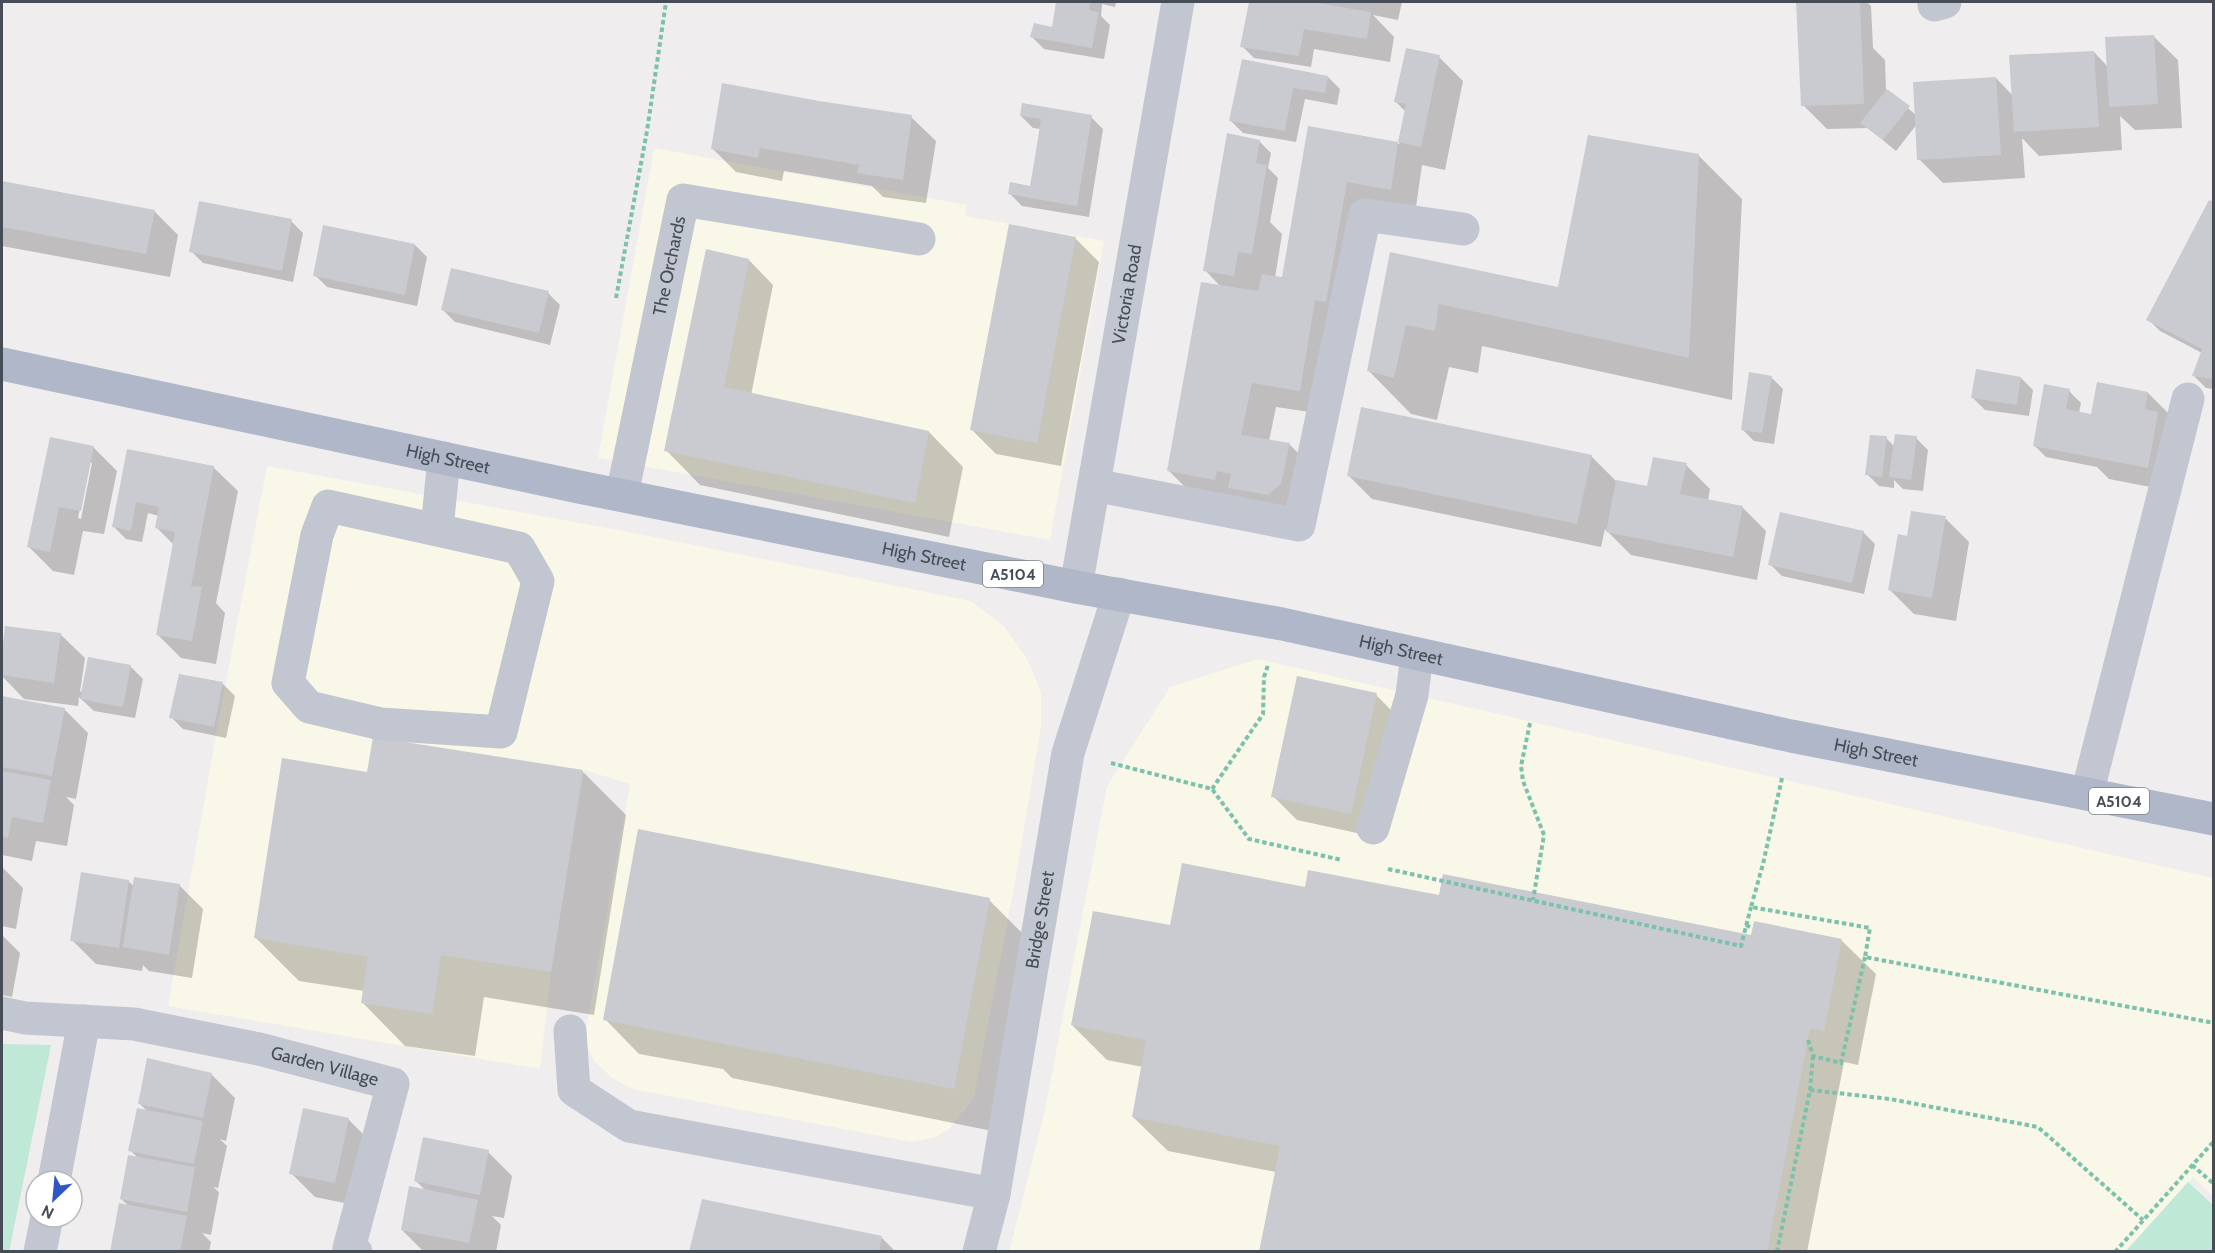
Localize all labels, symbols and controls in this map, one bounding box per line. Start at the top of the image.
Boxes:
street label: The Orchards [648,214,690,318]
street label: Victoria Road [1108,243,1147,346]
street label: High Street [404,439,492,479]
street label: High Street [880,537,968,576]
road number: A5104 [983,561,1043,587]
street label: High Street [1357,630,1445,670]
street label: High Street [1832,734,1920,772]
road number: A5104 [2089,788,2149,814]
street label: Bridge Street [1021,869,1059,970]
street label: Garden Village [268,1042,381,1091]
north arrow [24,1169,84,1229]
text: N [38,1201,57,1223]

